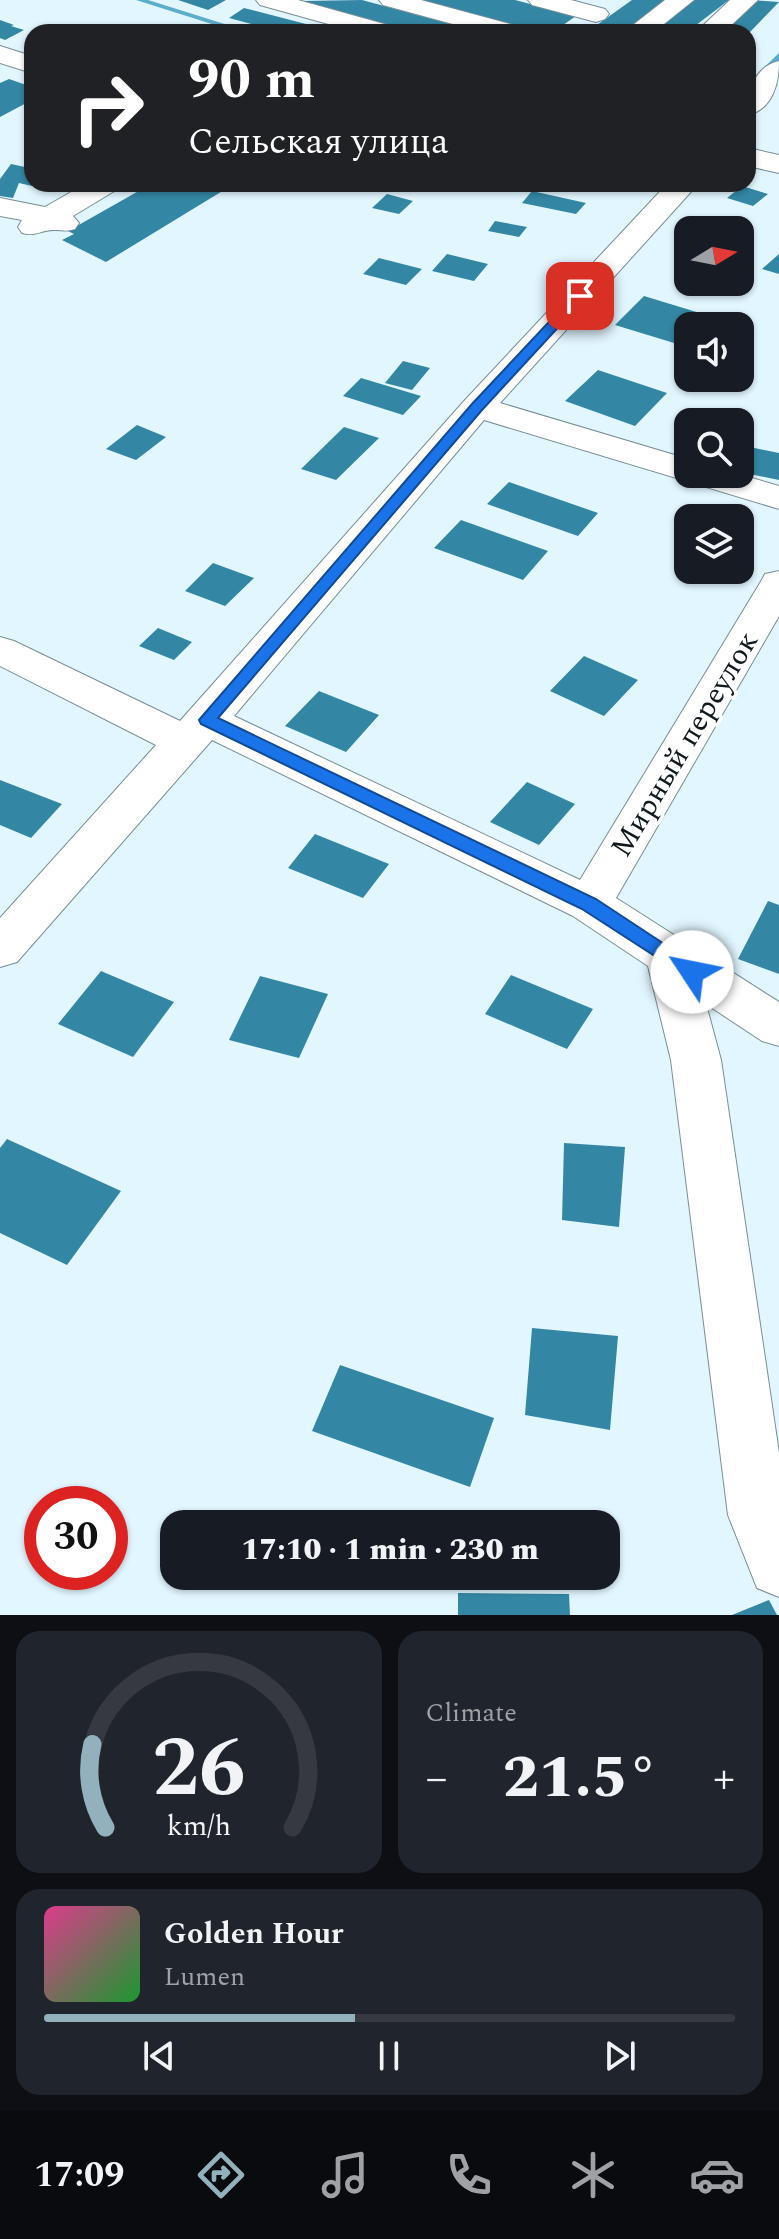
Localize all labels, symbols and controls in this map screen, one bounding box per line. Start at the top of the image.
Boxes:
text: 90 m [188,38,315,123]
icon: right [56,56,160,160]
text: Сельская улица [188,115,449,170]
north arrow [674,216,754,296]
map controls [674,216,754,584]
pin [546,262,614,330]
icon: arrive [558,274,602,318]
button: sound [674,312,754,392]
button: search [674,408,754,488]
button: layers [674,504,754,584]
street label: Мирный переулок [599,623,771,866]
position arrow [650,930,734,1014]
speed limit sign: 30 [24,1486,128,1590]
text: 17:10 · 1 min · 230 m [241,1527,539,1573]
text: Climate [426,1693,517,1733]
text: 26 [152,1706,245,1833]
text: 21.5° [503,1732,658,1824]
text: − [426,1745,448,1812]
text: + [713,1745,735,1812]
text: km/h [167,1805,231,1848]
text: Golden Hour [164,1911,344,1957]
text: Lumen [164,1957,245,1997]
icon: previous [137,2034,181,2078]
icon: pause [367,2034,411,2078]
icon: next [598,2034,642,2078]
icon: directions [193,2147,249,2203]
icon: music [317,2147,373,2203]
icon: phone [441,2147,497,2203]
icon: climate [565,2147,621,2203]
icon: car [689,2147,745,2203]
text: 17:09 [34,2148,124,2203]

